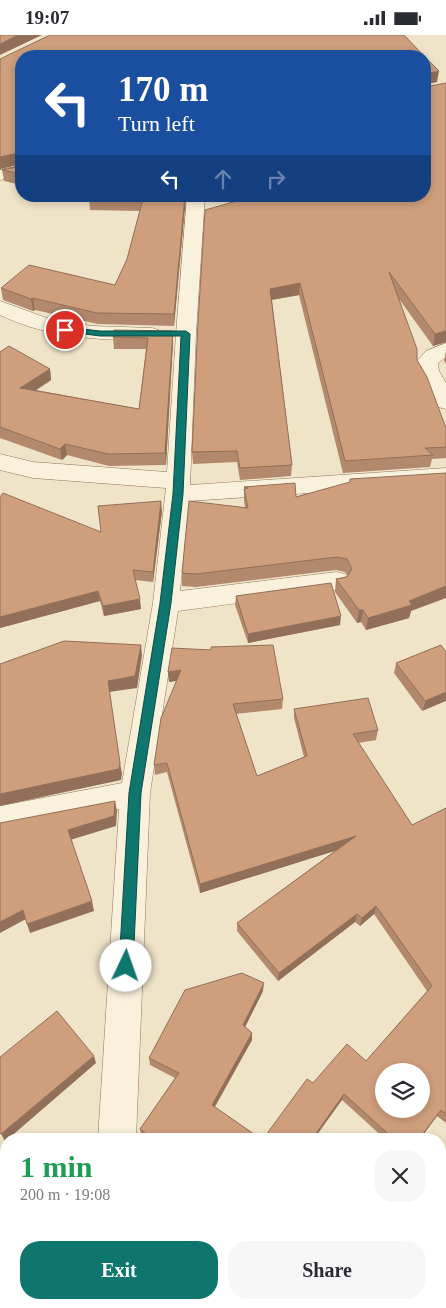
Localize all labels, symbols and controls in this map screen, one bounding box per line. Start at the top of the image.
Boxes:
text: 19:07 [25,7,69,28]
icon: left [35,70,100,135]
text: 170 m [118,70,208,109]
text: Turn left [118,111,195,136]
icon: left [156,165,184,193]
icon: ahead [209,165,237,193]
icon: right [262,165,290,193]
pin [44,309,86,351]
icon: arrive [51,316,79,344]
position arrow [99,939,151,991]
map controls [375,1063,430,1118]
button: layers [375,1063,430,1118]
text: 1 min [20,1150,93,1183]
button: close [374,1150,426,1202]
text: 200 m · 19:08 [20,1186,110,1203]
button: Exit [20,1241,218,1299]
button: Share [228,1241,426,1299]

